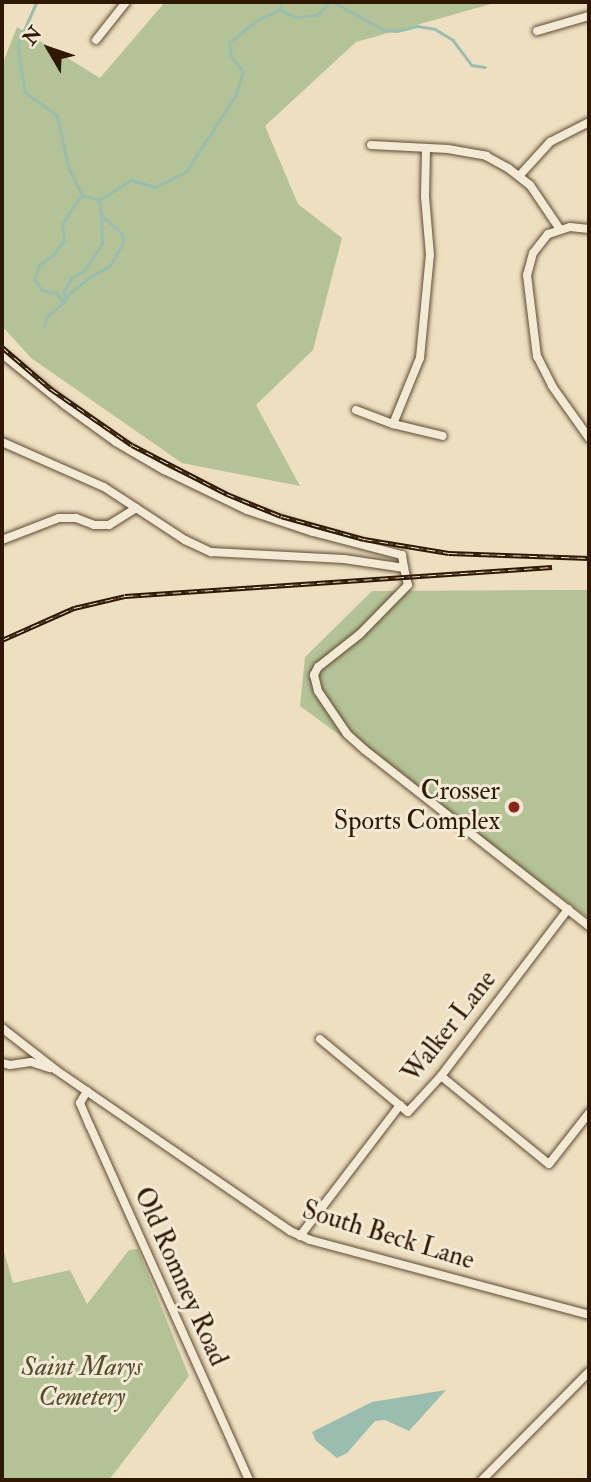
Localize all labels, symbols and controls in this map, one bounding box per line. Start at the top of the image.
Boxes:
north arrow [14,14,84,84]
text: N [18,22,47,50]
place label: Crosser Sports Complex [334,776,500,838]
marker: Crosser Sports Complex [506,799,522,815]
street label: Walker Lane [397,965,503,1089]
street label: Old Romney Road [127,1183,233,1371]
street label: South Beck Lane [298,1195,478,1277]
park label: Saint Marys Cemetery [22,1352,142,1414]

